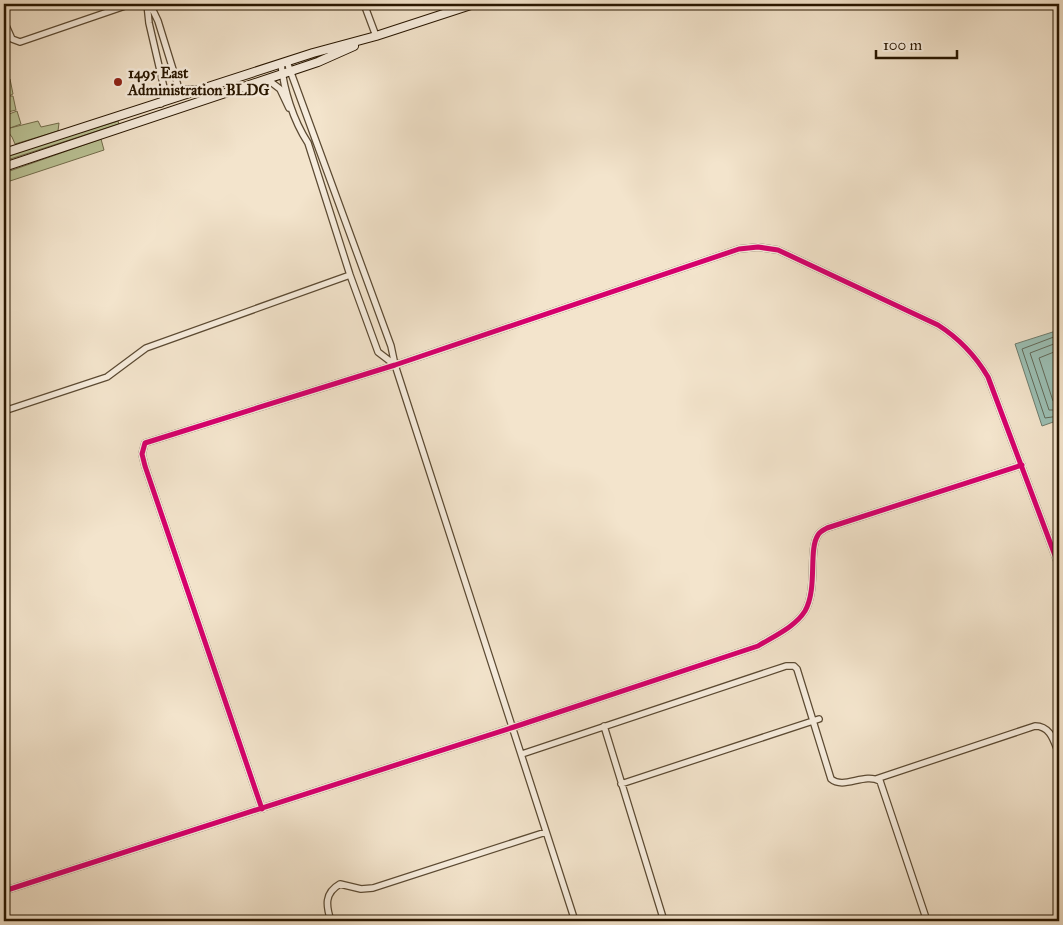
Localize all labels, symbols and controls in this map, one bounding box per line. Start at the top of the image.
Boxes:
scale bar [876,28,957,60]
text: 100 m [883,36,923,54]
place label: 1495 East Administration BLDG [127,64,269,99]
marker: 1495 East Administration BLDG [112,76,124,88]

